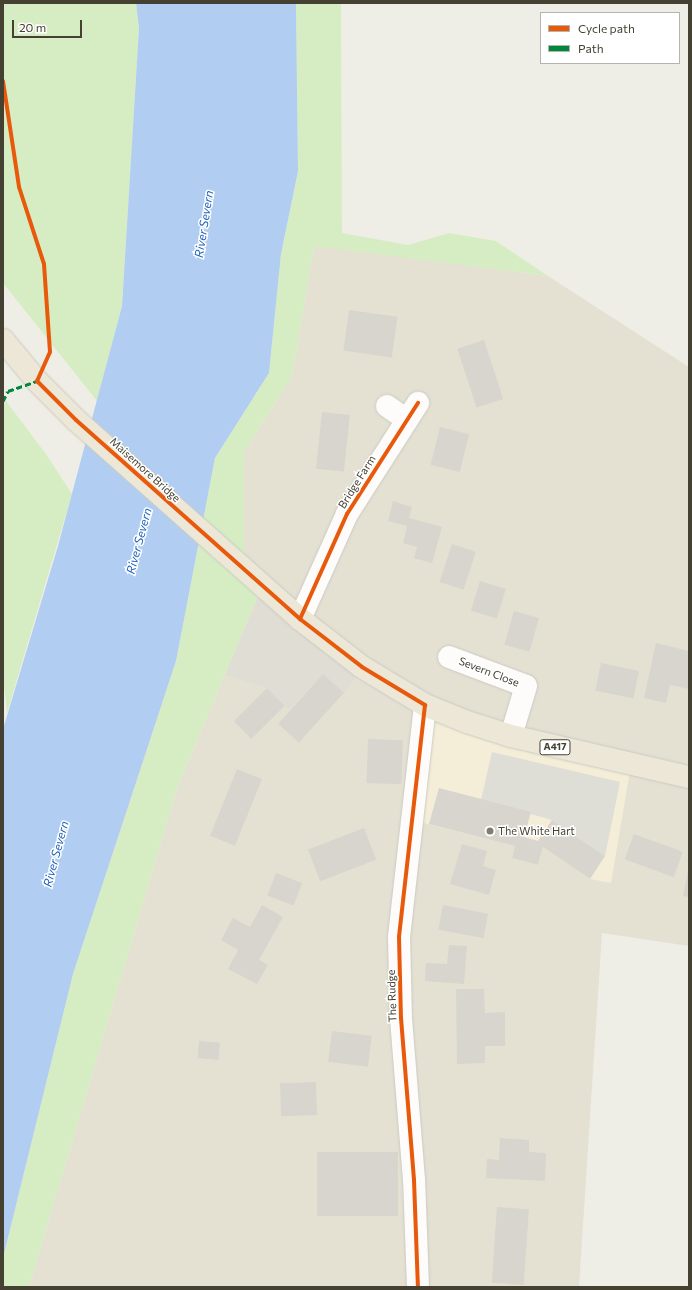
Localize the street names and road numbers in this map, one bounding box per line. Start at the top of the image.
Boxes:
street label: Maisemore Bridge [107,435,183,505]
street label: Bridge Farm [335,453,379,511]
street label: Severn Close [457,654,521,690]
road number: A417 [539,739,571,755]
street label: The Rudge [384,969,400,1023]

